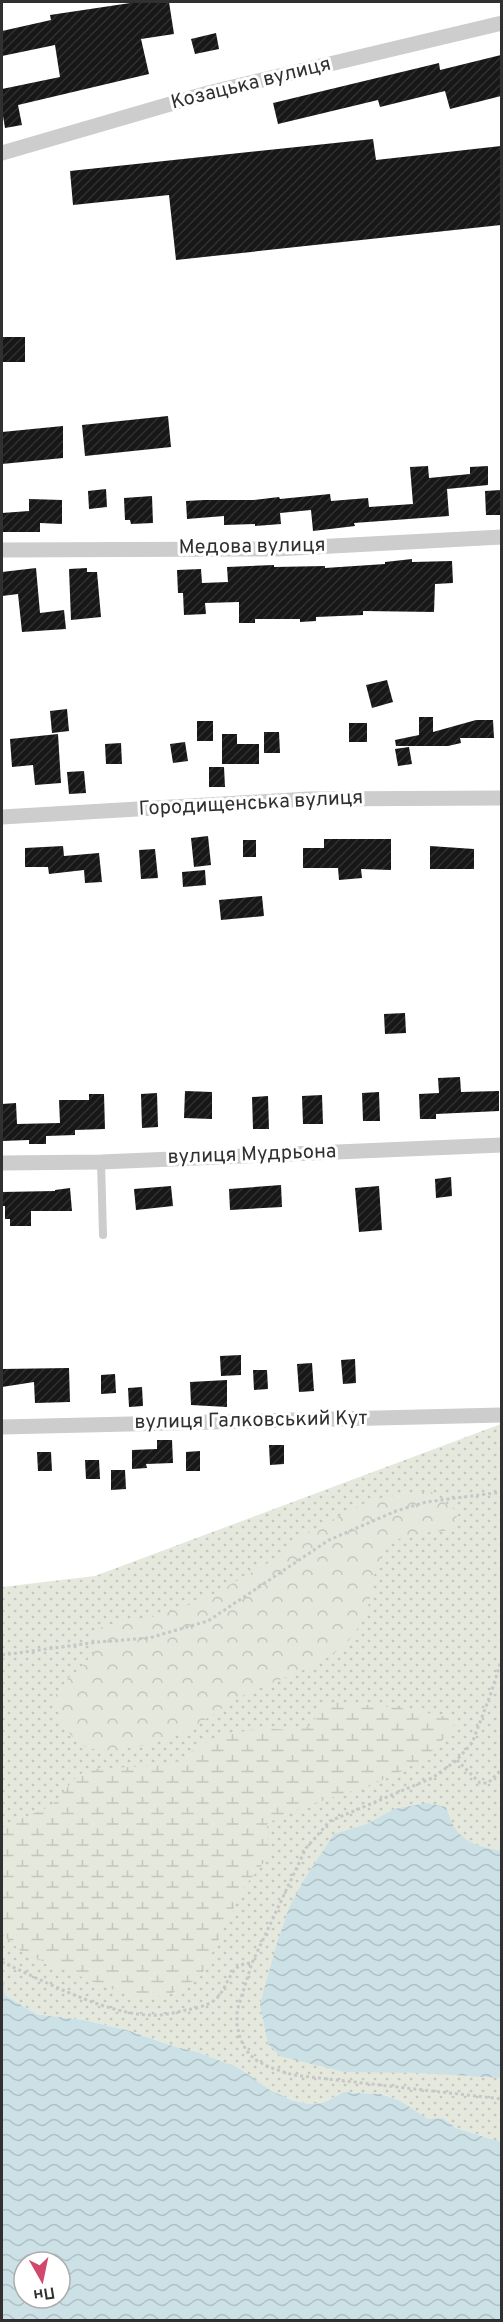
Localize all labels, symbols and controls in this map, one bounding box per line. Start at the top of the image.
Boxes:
street label: Козацька вулиця [168,52,334,116]
street label: Медова вулиця [178,533,326,561]
street label: Городищенська вулиця [138,785,364,823]
street label: вулиця Мудрьона [167,1139,337,1171]
street label: вулиця Галковський Кут [134,1406,368,1436]
north arrow [12,2250,72,2310]
text: Пн [32,2281,56,2304]

